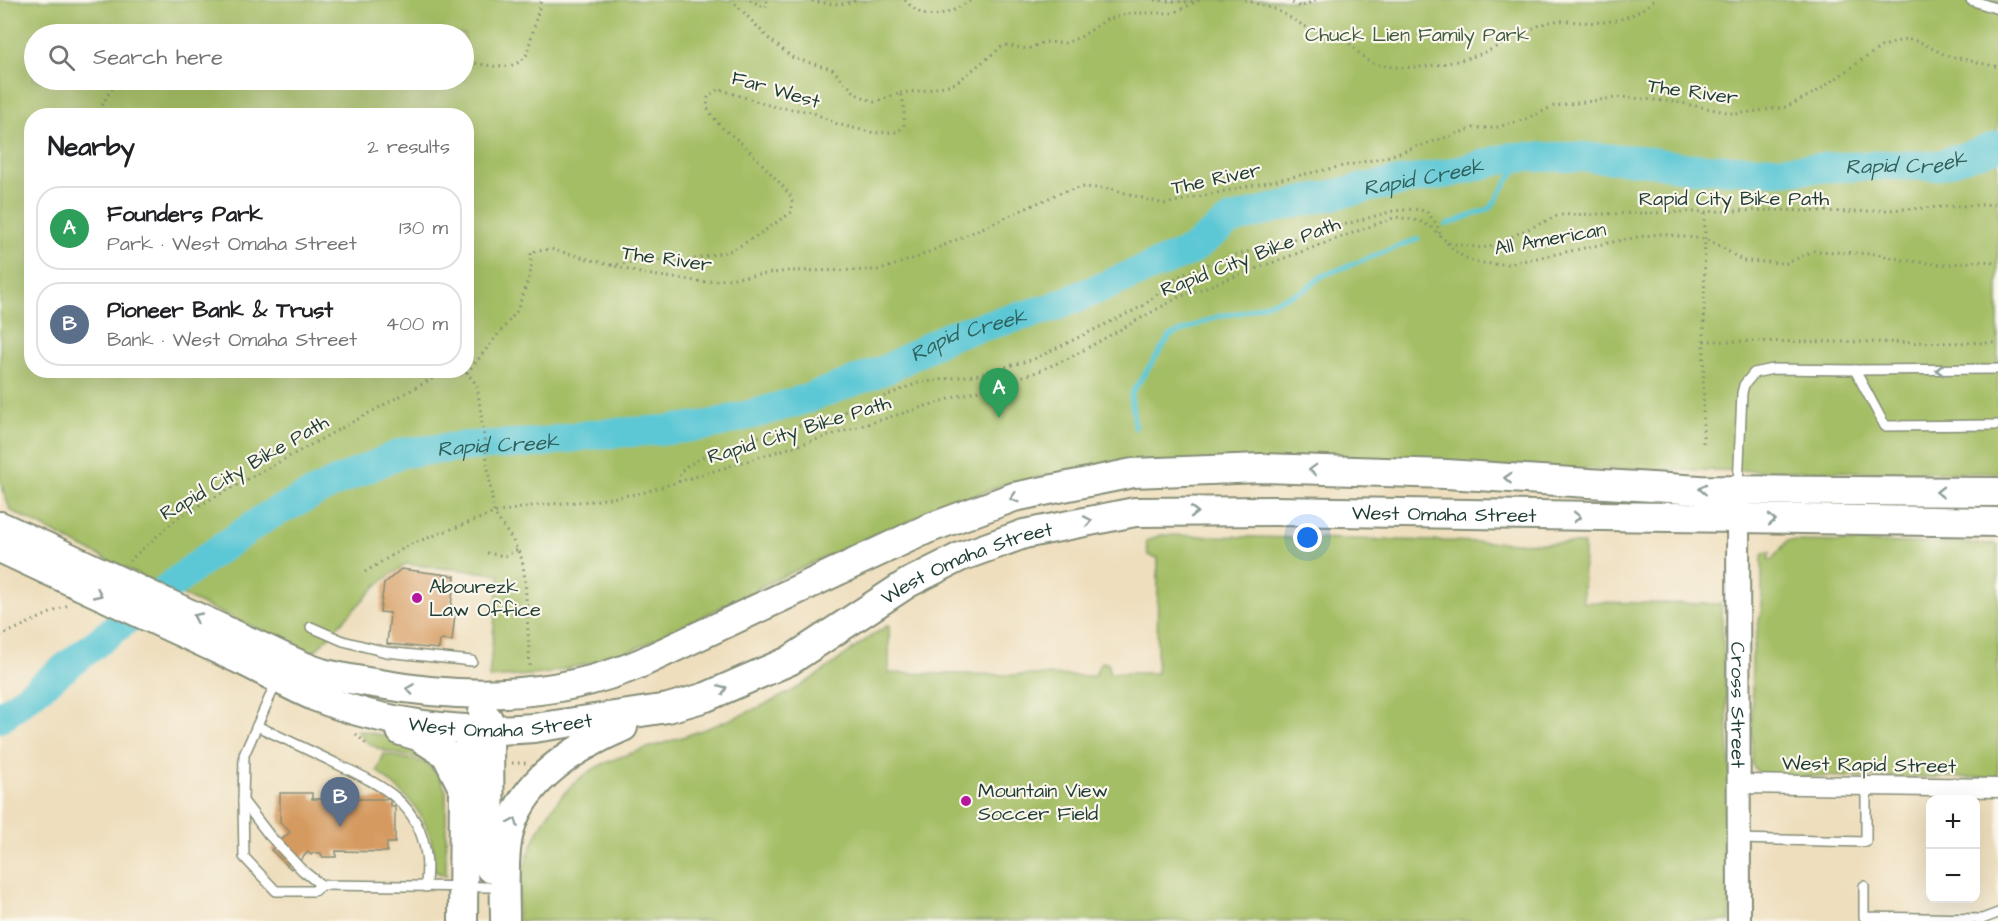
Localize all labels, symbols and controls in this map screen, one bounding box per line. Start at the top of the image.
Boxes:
park label: Chuck Lien Family Park [1305,21,1529,50]
search box [24,24,474,90]
icon: search [45,41,78,74]
text: Search here [93,42,223,73]
street label: Far West [728,64,823,116]
street label: The River [1646,72,1740,112]
text: Nearby [48,129,135,165]
text: 2 results [367,133,450,161]
water label: Rapid Creek [1845,143,1971,182]
water label: Rapid Creek [1361,151,1488,203]
street label: The River [1169,156,1263,202]
street label: Rapid City Bike Path [1639,185,1829,214]
text: Founders Park [107,199,263,230]
street label: Rapid City Bike Path [1156,210,1345,305]
text: A [63,214,76,242]
text: 130 m [399,214,448,242]
street label: All American [1492,215,1608,263]
text: Park · West Omaha Street [107,230,357,258]
street label: The River [620,239,714,279]
text: Pioneer Bank & Trust [107,295,333,326]
water label: Rapid Creek [905,301,1031,369]
text: B [62,310,77,338]
text: 400 m [386,310,448,338]
text: Bank · West Omaha Street [107,326,357,354]
one-way arrow [1935,364,1944,376]
pin: A [980,368,1018,418]
street label: Rapid City Bike Path [704,389,895,472]
street label: Rapid City Bike Path [155,408,335,528]
water label: Rapid Creek [436,426,562,464]
one-way arrow [1309,463,1318,476]
one-way arrow [1503,471,1512,484]
one-way arrow [1698,483,1707,496]
one-way arrow [1935,486,1944,498]
one-way arrow [1009,491,1020,503]
street label: West Omaha Street [1352,499,1537,530]
one-way arrow [1189,506,1198,518]
one-way arrow [1573,510,1582,523]
one-way arrow [1768,514,1777,526]
street label: West Omaha Street [876,516,1055,612]
one-way arrow [1083,516,1093,529]
your location [1293,523,1322,552]
place label: Abourezk Law Office [429,573,541,624]
one-way arrow [91,586,102,598]
marker: Abourezk Law Office [410,591,424,605]
one-way arrow [193,613,204,625]
street label: Cross Street [1723,642,1752,768]
one-way arrow [406,684,415,696]
one-way arrow [717,685,728,697]
street label: West Omaha Street [406,706,594,745]
street label: West Rapid Street [1782,749,1956,781]
place label: Mountain View Soccer Field [978,777,1108,828]
pin: B [320,778,360,827]
marker: Mountain View Soccer Field [959,794,973,808]
map controls [1926,795,1980,903]
button: + [1926,795,1980,849]
one-way arrow [507,817,519,828]
button: − [1926,849,1980,903]

